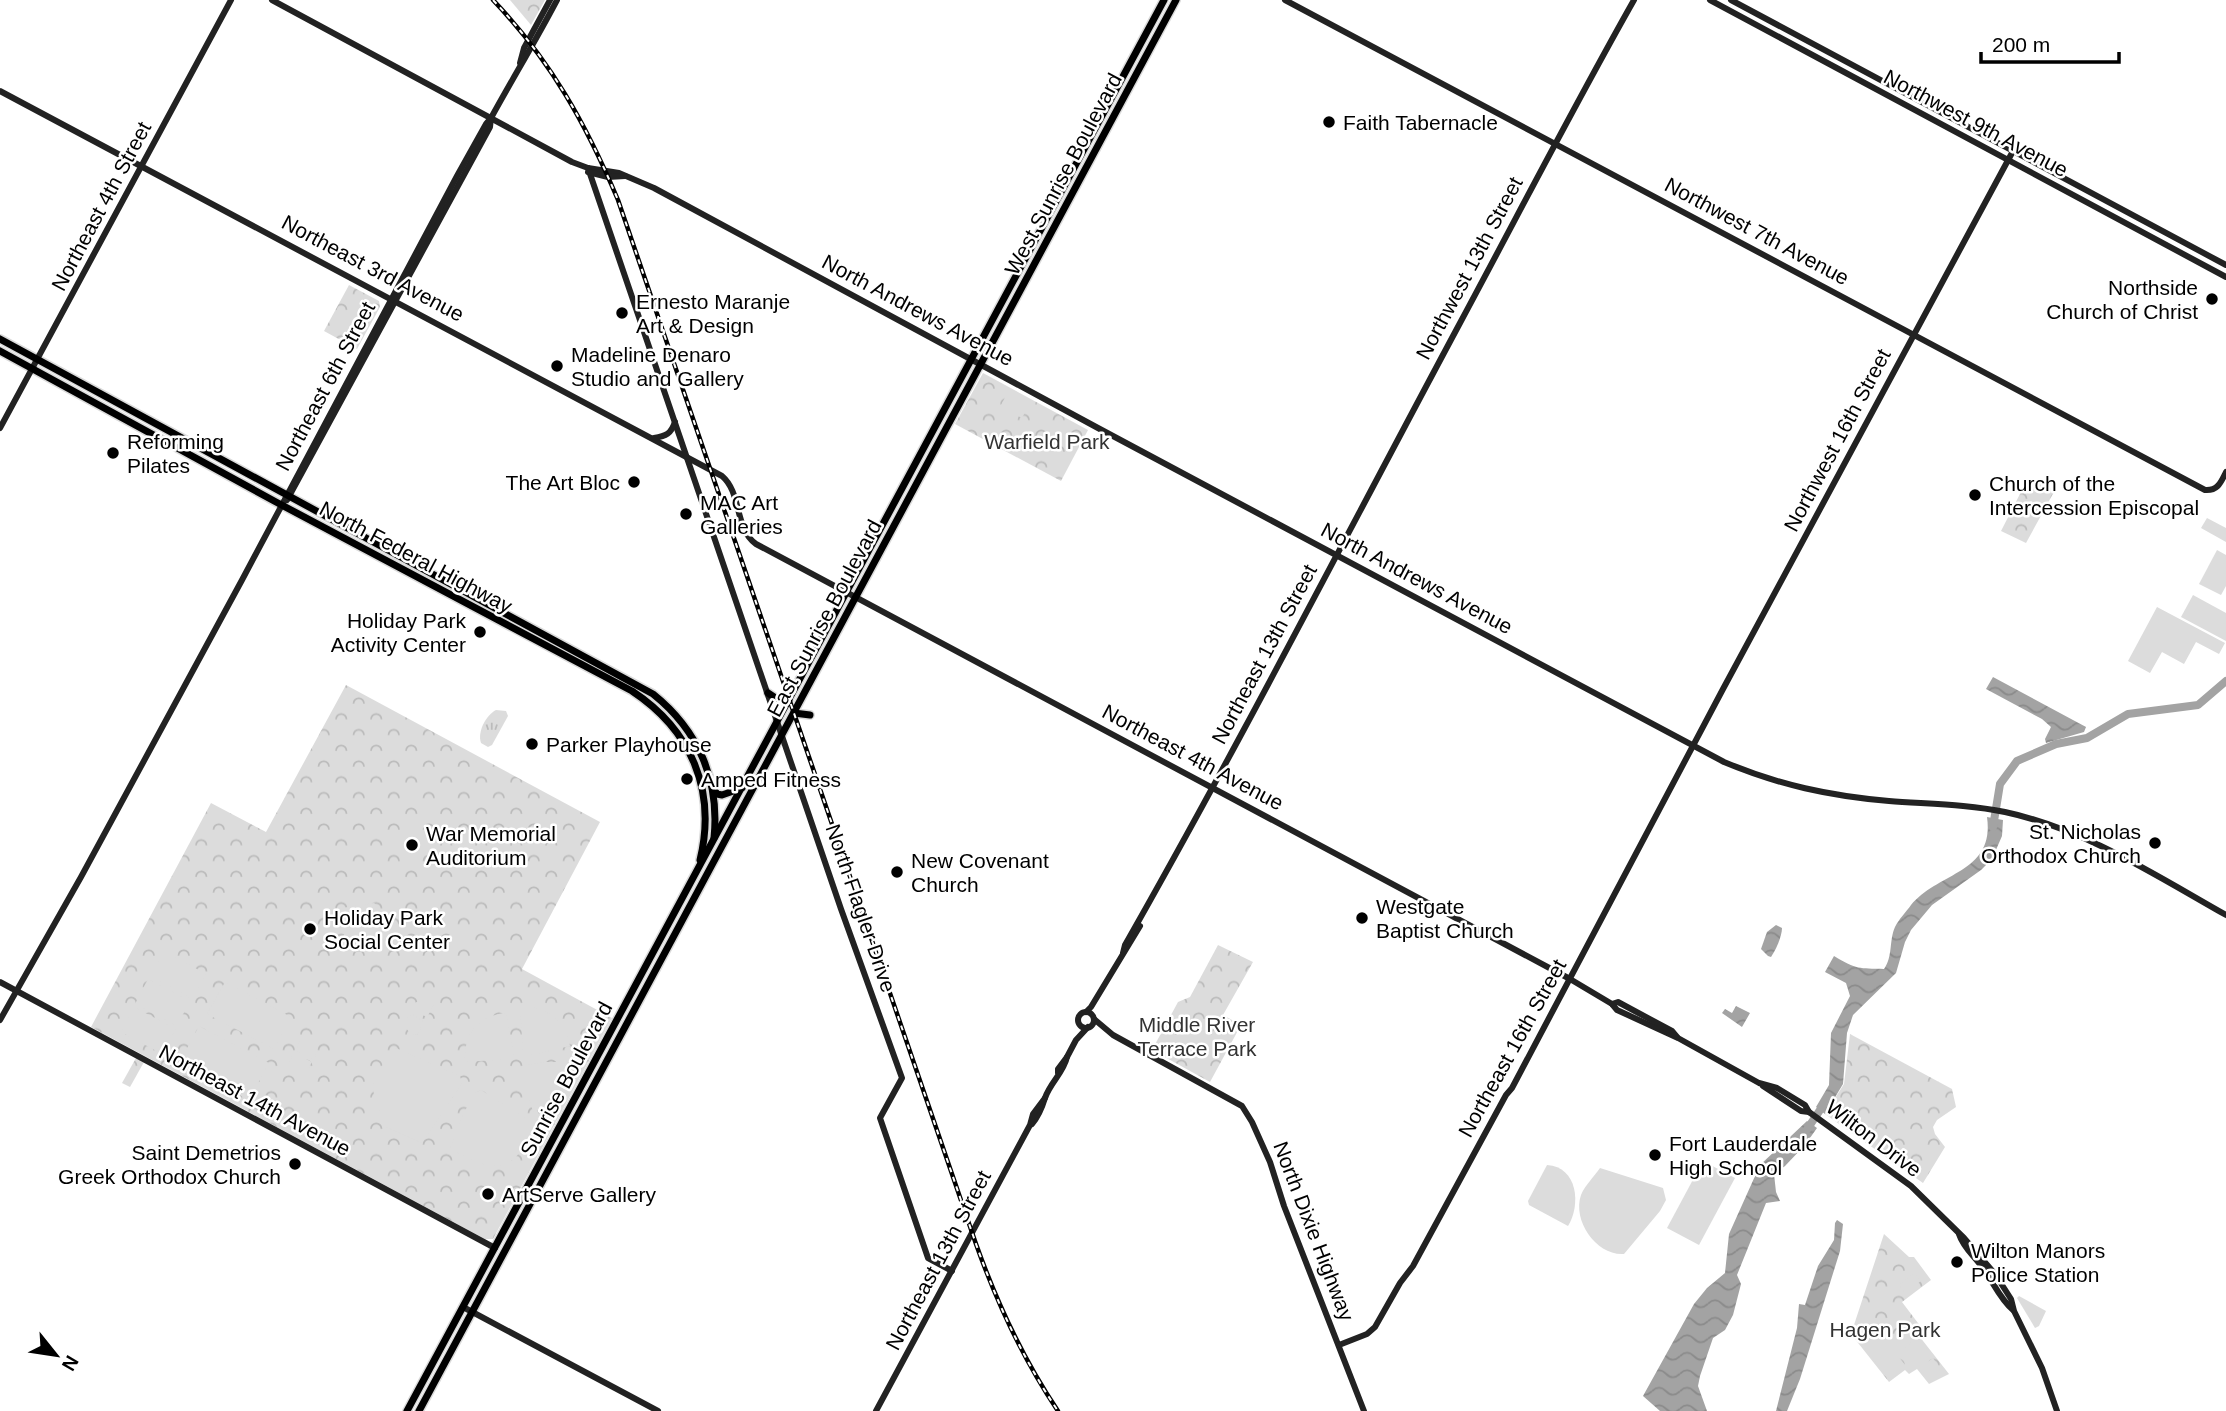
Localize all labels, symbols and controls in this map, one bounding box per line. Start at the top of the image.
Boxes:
scale bar [1981,21,2119,65]
text: 200 m [1992,33,2050,56]
street label: Northwest 9th Avenue [1880,65,2072,181]
street label: West Sunrise Boulevard [1000,69,1126,279]
place label: Faith Tabernacle [1343,111,1498,134]
marker: Faith Tabernacle [1321,114,1337,130]
street label: Northeast 4th Street [47,117,155,294]
street label: Northwest 13th Street [1411,173,1527,363]
street label: Northwest 7th Avenue [1661,173,1853,289]
street label: Northeast 3rd Avenue [278,210,468,326]
street label: North Andrews Avenue [818,250,1018,370]
place label: Northside Church of Christ [2046,276,2198,323]
place label: Ernesto Maranje Art & Design [636,290,790,337]
marker: Northside Church of Christ [2204,291,2220,307]
street label: Northeast 6th Street [271,297,379,474]
marker: Ernesto Maranje Art & Design [614,305,630,321]
place label: Madeline Denaro Studio and Gallery [571,343,744,390]
street label: Northwest 16th Street [1779,345,1895,535]
marker: Madeline Denaro Studio and Gallery [549,358,565,374]
place label: Reforming Pilates [127,430,224,477]
park label: Warfield Park [984,430,1110,453]
marker: Reforming Pilates [105,445,121,461]
place label: The Art Bloc [506,471,620,494]
place label: Church of the Intercession Episcopal [1989,472,2199,519]
marker: The Art Bloc [626,474,642,490]
marker: Church of the Intercession Episcopal [1967,487,1983,503]
place label: MAC Art Galleries [700,491,783,538]
street label: North Federal Highway [316,496,517,618]
marker: MAC Art Galleries [678,506,694,522]
street label: East Sunrise Boulevard [762,516,886,720]
street label: North Andrews Avenue [1317,518,1517,638]
street label: Northeast 13th Street [1207,560,1321,748]
place label: Holiday Park Activity Center [331,609,466,656]
marker: Holiday Park Activity Center [472,624,488,640]
street label: Northeast 4th Avenue [1099,700,1287,814]
place label: Parker Playhouse [546,733,712,756]
marker: Parker Playhouse [524,736,540,752]
place label: Amped Fitness [701,768,841,791]
marker: Amped Fitness [679,771,695,787]
place label: St. Nicholas Orthodox Church [1981,820,2141,867]
street label: North Flagler Drive [821,821,901,995]
place label: War Memorial Auditorium [426,822,556,869]
marker: St. Nicholas Orthodox Church [2147,835,2163,851]
marker: War Memorial Auditorium [404,837,420,853]
place label: New Covenant Church [911,849,1049,896]
marker: New Covenant Church [889,864,905,880]
place label: Westgate Baptist Church [1376,895,1514,942]
place label: Holiday Park Social Center [324,906,450,953]
marker: Westgate Baptist Church [1354,910,1370,926]
marker: Holiday Park Social Center [302,921,318,937]
street label: Northeast 16th Street [1454,955,1571,1141]
street label: Sunrise Boulevard [516,998,616,1160]
park label: Middle River Terrace Park [1137,1013,1257,1060]
street label: Northeast 14th Avenue [155,1040,355,1160]
street label: Wilton Drive [1822,1095,1926,1181]
place label: Fort Lauderdale High School [1669,1132,1817,1179]
street label: North Dixie Highway [1269,1138,1359,1324]
place label: Saint Demetrios Greek Orthodox Church [58,1141,281,1188]
marker: Fort Lauderdale High School [1647,1147,1663,1163]
marker: Saint Demetrios Greek Orthodox Church [287,1156,303,1172]
street label: Northeast 13th Street [881,1166,995,1354]
place label: ArtServe Gallery [502,1183,657,1206]
marker: ArtServe Gallery [480,1186,496,1202]
place label: Wilton Manors Police Station [1971,1239,2105,1286]
marker: Wilton Manors Police Station [1949,1254,1965,1270]
park label: Hagen Park [1830,1318,1941,1341]
north arrow [21,1320,91,1390]
text: N [58,1352,83,1374]

